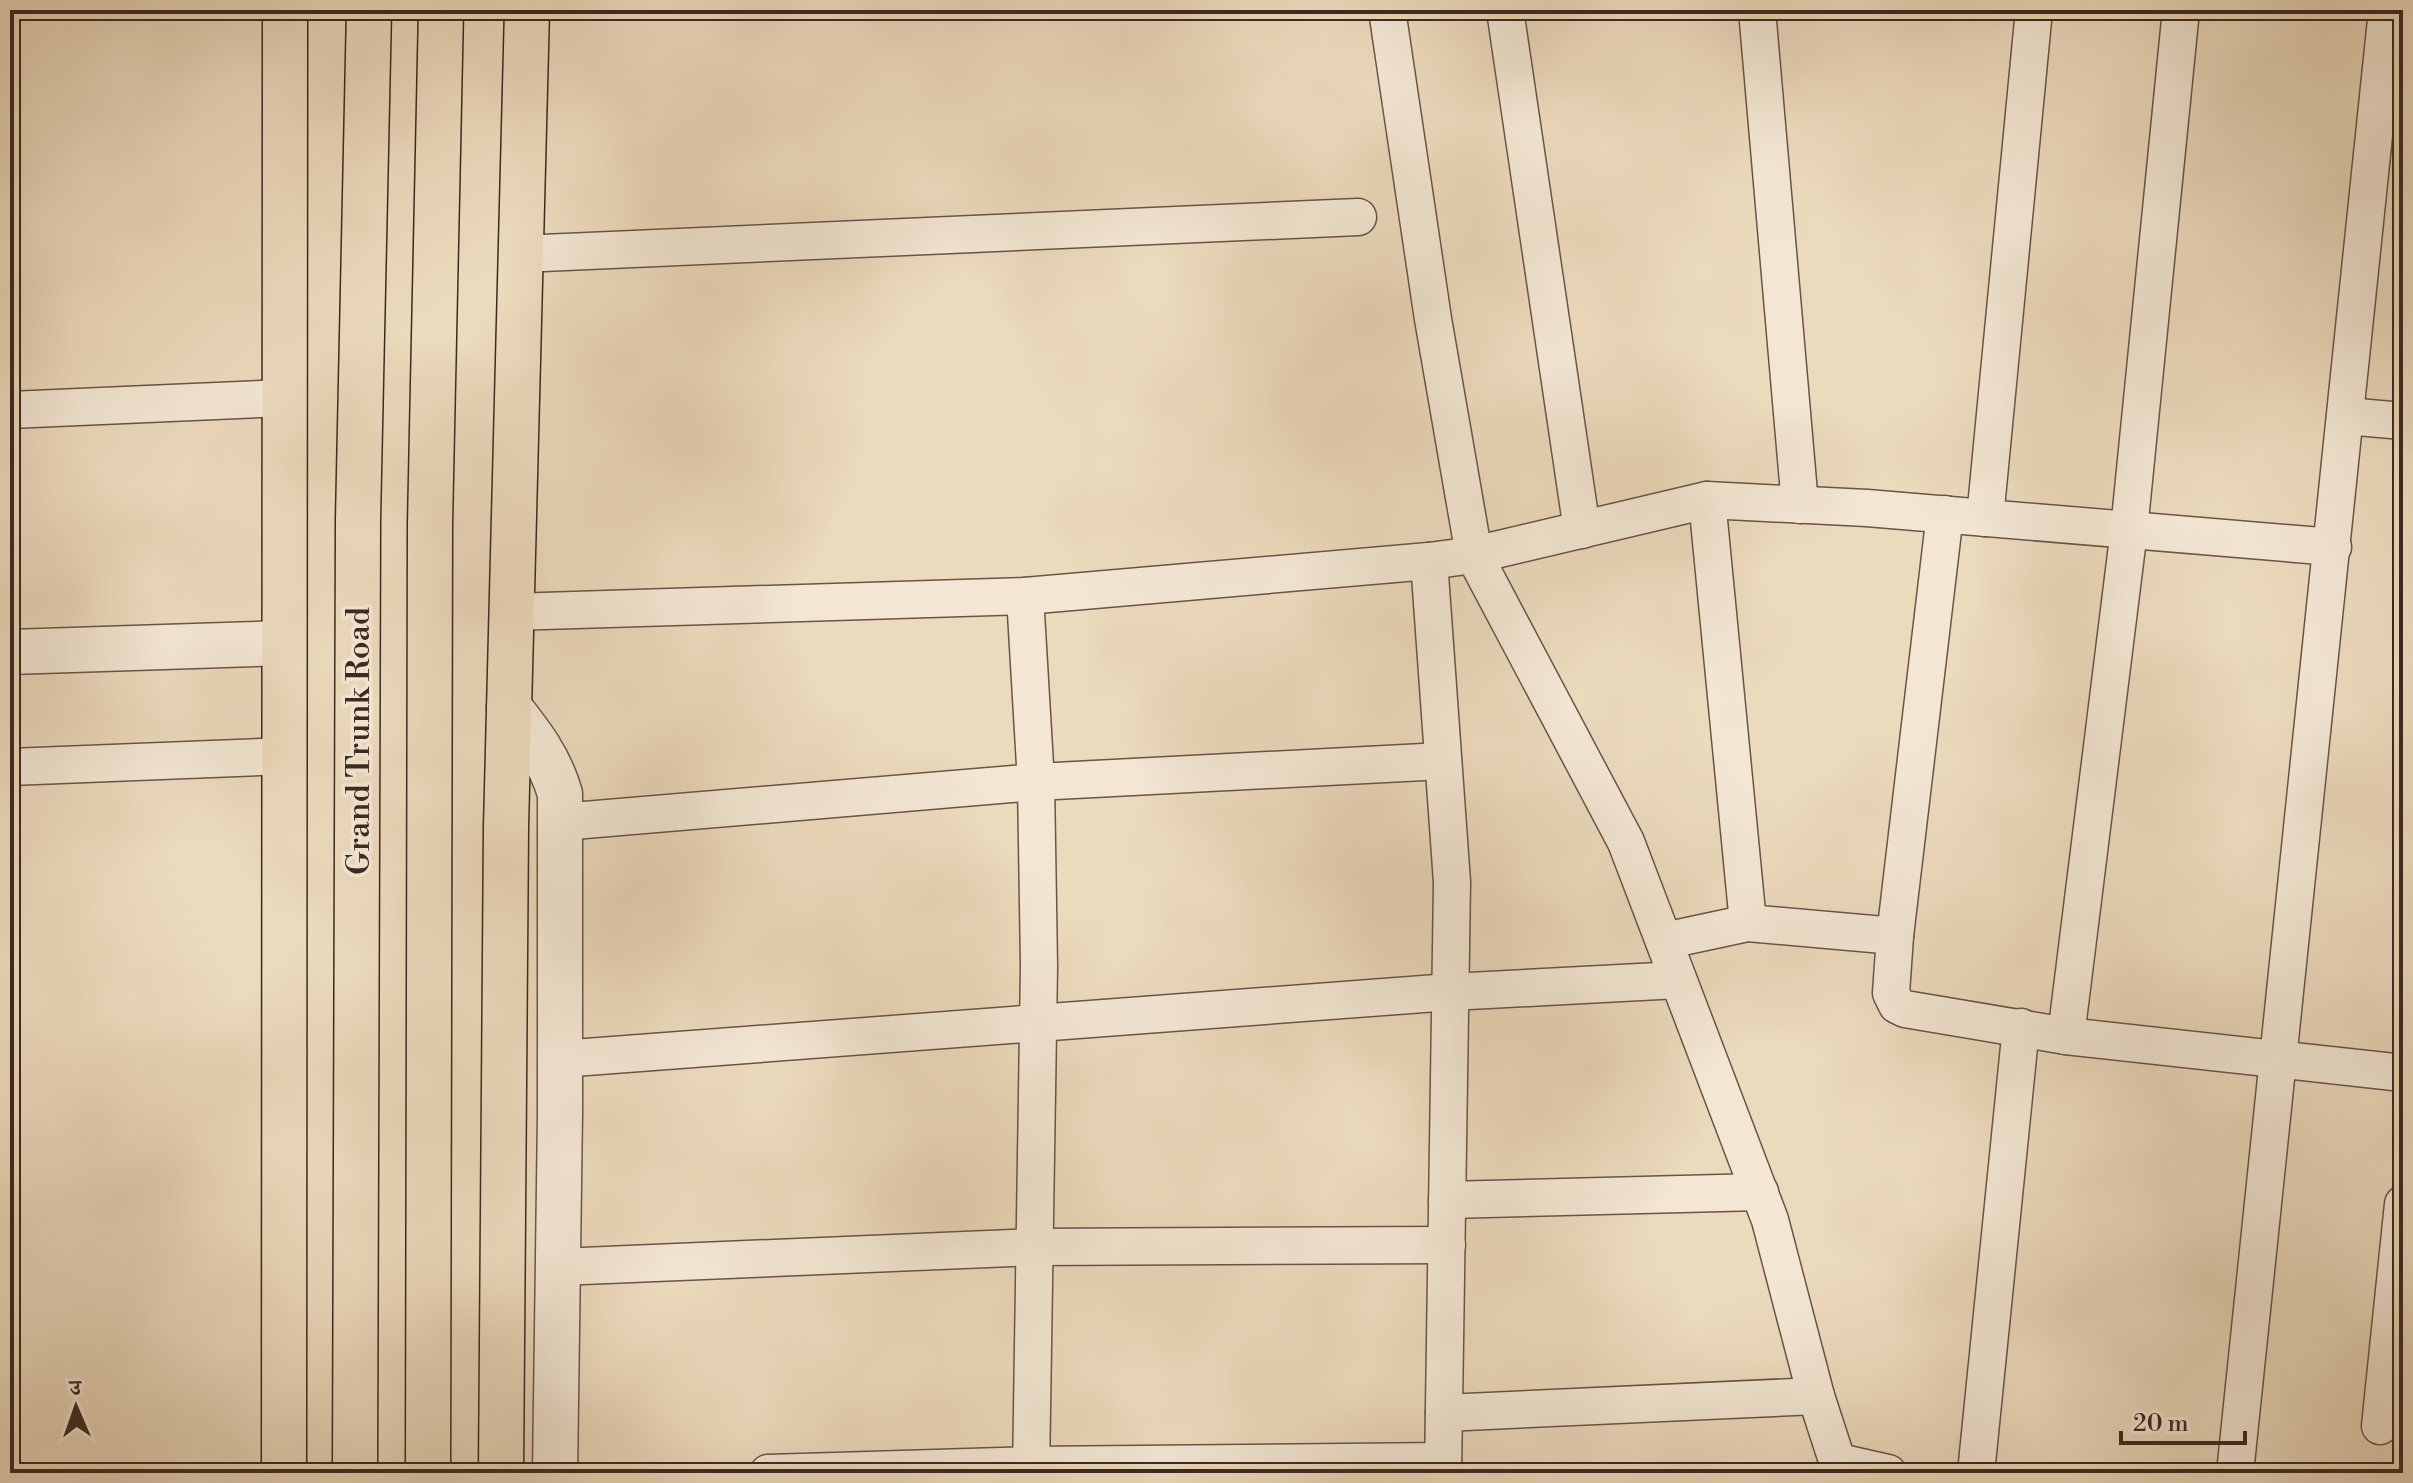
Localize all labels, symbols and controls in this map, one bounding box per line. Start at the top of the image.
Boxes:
street label: Grand Trunk Road [339,607,379,875]
north arrow [36,1367,116,1447]
text: उ [67,1375,83,1402]
scale bar [2121,1395,2245,1445]
text: 20 m [2133,1409,2189,1439]

